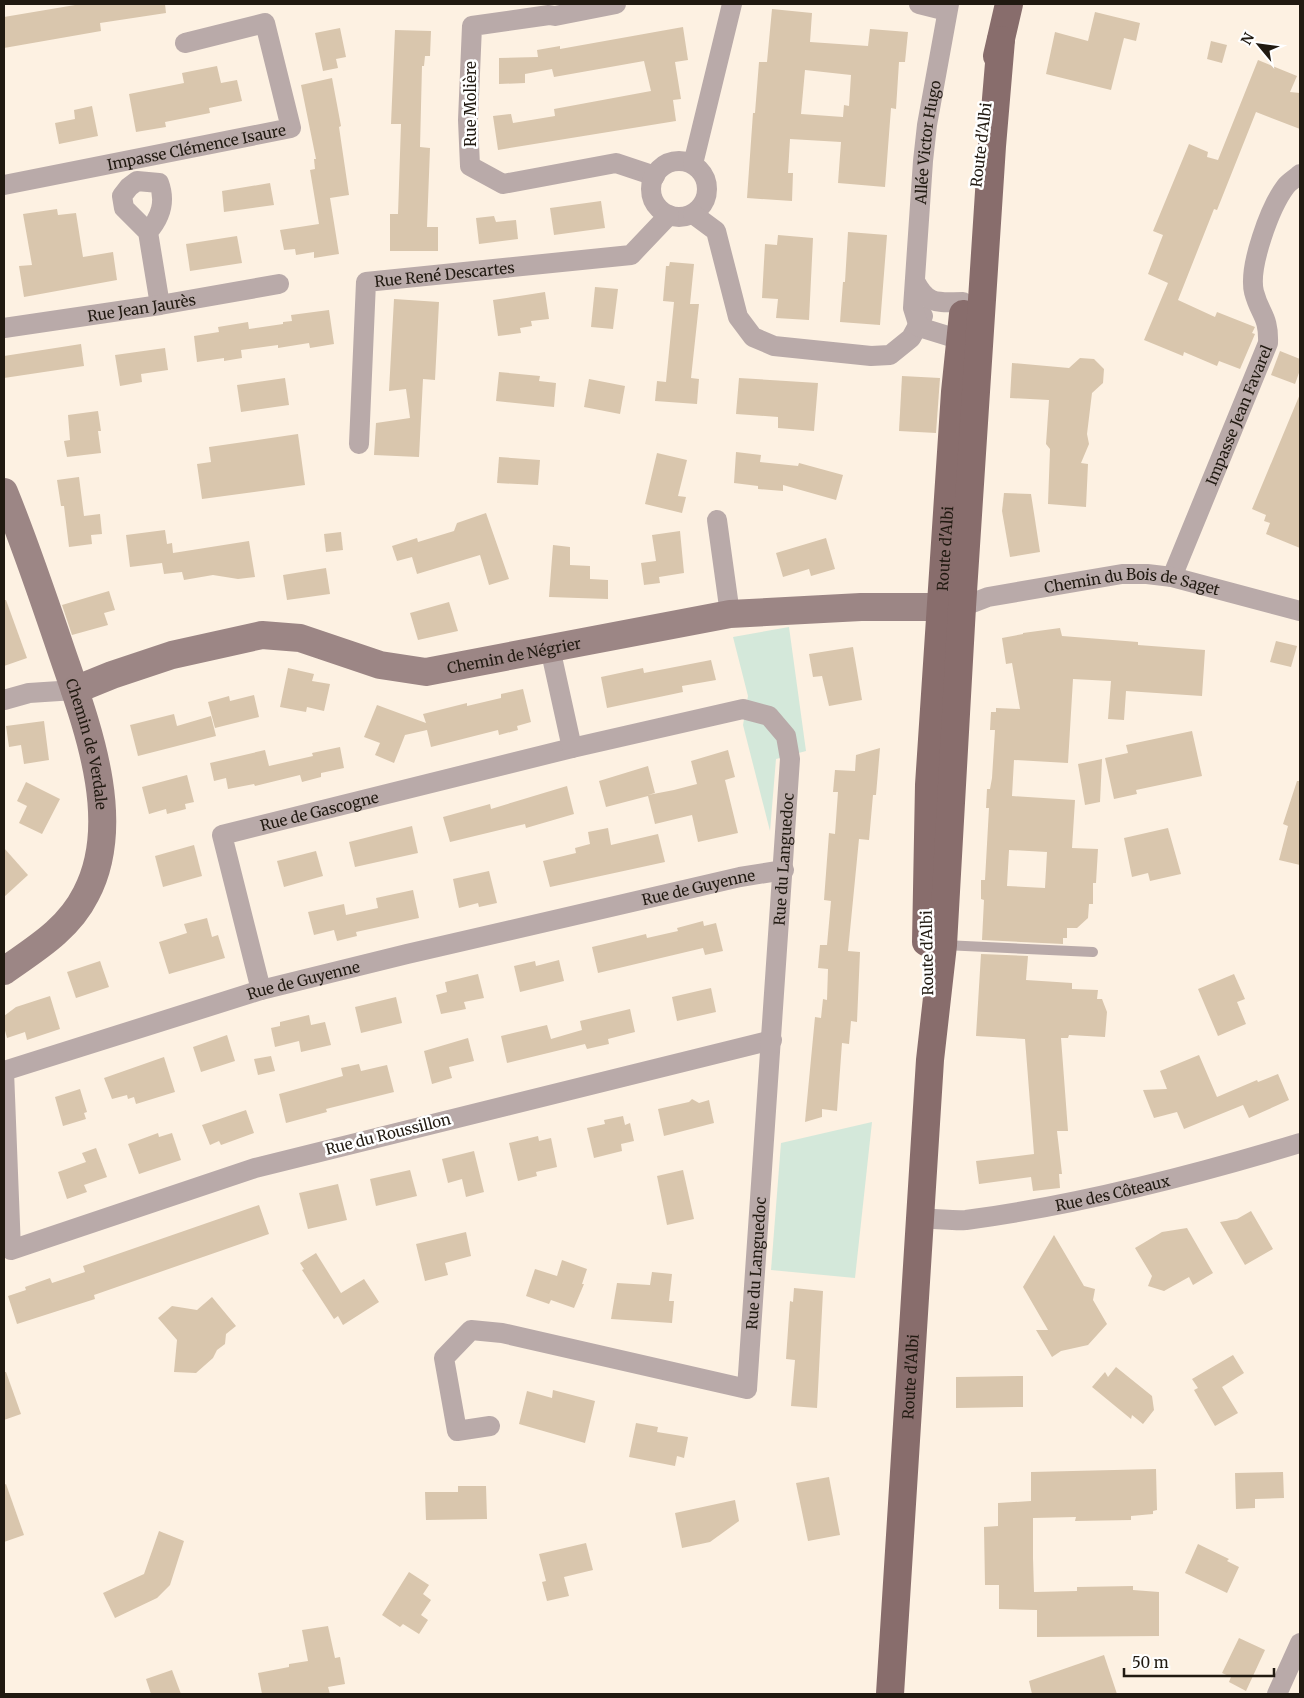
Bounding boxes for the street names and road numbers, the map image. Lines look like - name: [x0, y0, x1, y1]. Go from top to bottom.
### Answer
- street label: Rue Molière: [461, 61, 480, 147]
- street label: Allée Victor Hugo: [911, 78, 945, 206]
- street label: Route d'Albi: [966, 101, 996, 189]
- street label: Impasse Clémence Isaure: [105, 120, 287, 174]
- street label: Rue René Descartes: [373, 257, 515, 291]
- street label: Rue Jean Jaurès: [86, 289, 197, 325]
- street label: Impasse Jean Favarel: [1201, 342, 1276, 488]
- street label: Route d'Albi: [932, 505, 957, 592]
- street label: Chemin du Bois de Saget: [1043, 564, 1222, 599]
- street label: Chemin de Négrier: [445, 633, 583, 677]
- street label: Chemin de Verdale: [62, 676, 112, 810]
- street label: Rue de Gascogne: [258, 787, 381, 835]
- street label: Rue du Languedoc: [769, 792, 797, 926]
- street label: Rue de Guyenne: [640, 865, 757, 909]
- street label: Route d'Albi: [917, 910, 937, 996]
- street label: Rue de Guyenne: [244, 956, 362, 1003]
- street label: Rue du Roussillon: [323, 1109, 453, 1159]
- street label: Rue des Côteaux: [1053, 1170, 1172, 1215]
- street label: Rue du Languedoc: [742, 1196, 770, 1330]
- street label: Route d'Albi: [898, 1333, 922, 1420]

